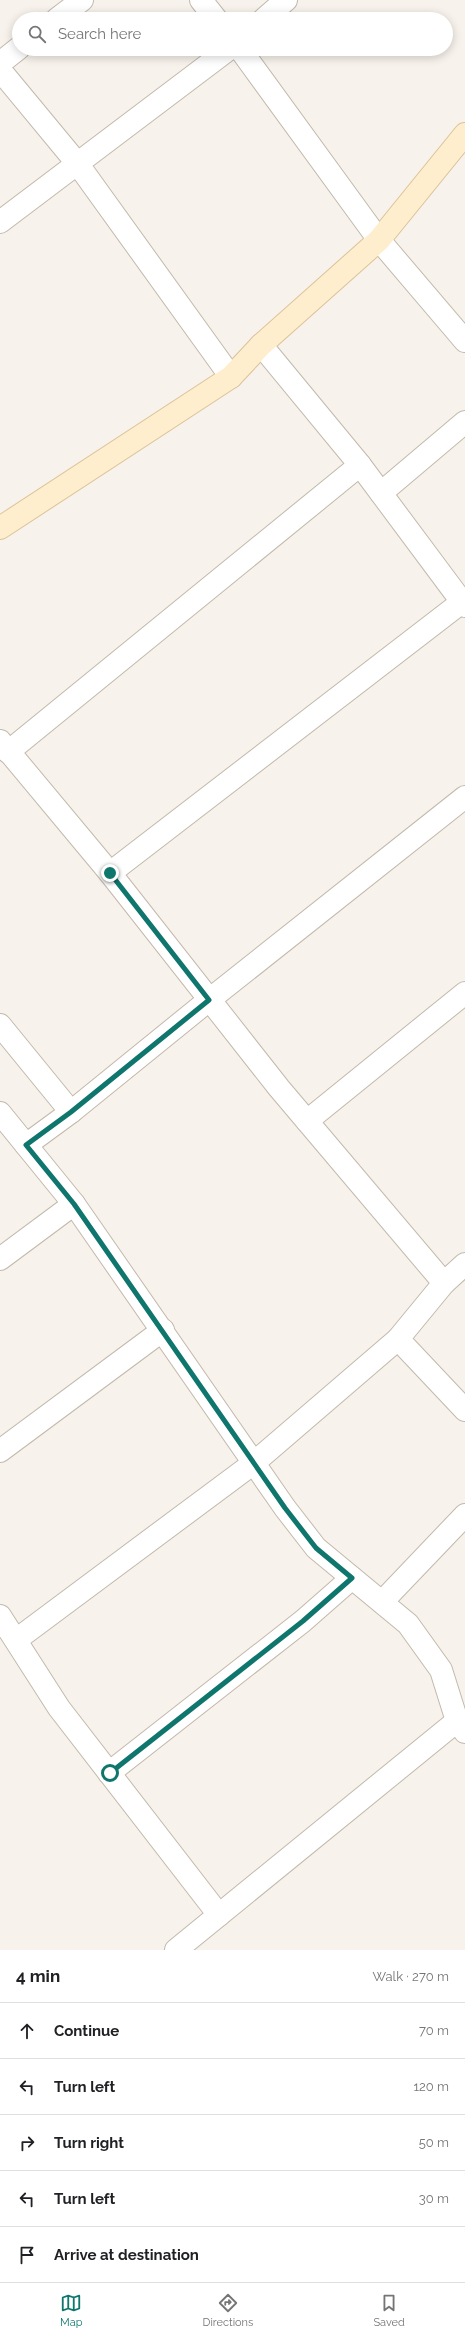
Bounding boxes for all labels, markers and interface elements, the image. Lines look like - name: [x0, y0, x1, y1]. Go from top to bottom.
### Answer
- search box: [12, 12, 453, 56]
- icon: search: [26, 23, 48, 45]
- text: Search here: [58, 25, 141, 43]
- route end: [101, 864, 119, 882]
- route start: [101, 1764, 119, 1782]
- text: 4 min: [16, 1966, 60, 1986]
- text: Walk · 270 m: [373, 1969, 449, 1984]
- icon: ahead: [16, 2020, 38, 2042]
- text: Continue: [54, 2022, 119, 2040]
- text: 70 m: [419, 2023, 449, 2038]
- icon: left: [16, 2076, 38, 2098]
- text: Turn left: [54, 2078, 115, 2096]
- text: 120 m: [413, 2079, 449, 2094]
- icon: right: [16, 2132, 38, 2154]
- text: Turn right: [54, 2134, 124, 2152]
- text: 50 m: [419, 2135, 449, 2150]
- icon: left: [16, 2188, 38, 2210]
- text: Turn left: [54, 2190, 115, 2208]
- text: 30 m: [419, 2191, 449, 2206]
- icon: arrive: [16, 2244, 38, 2266]
- text: Arrive at destination: [54, 2246, 199, 2264]
- tab: Map: [60, 2292, 82, 2329]
- tab: Directions: [203, 2292, 253, 2329]
- tab: Saved: [373, 2292, 405, 2329]

